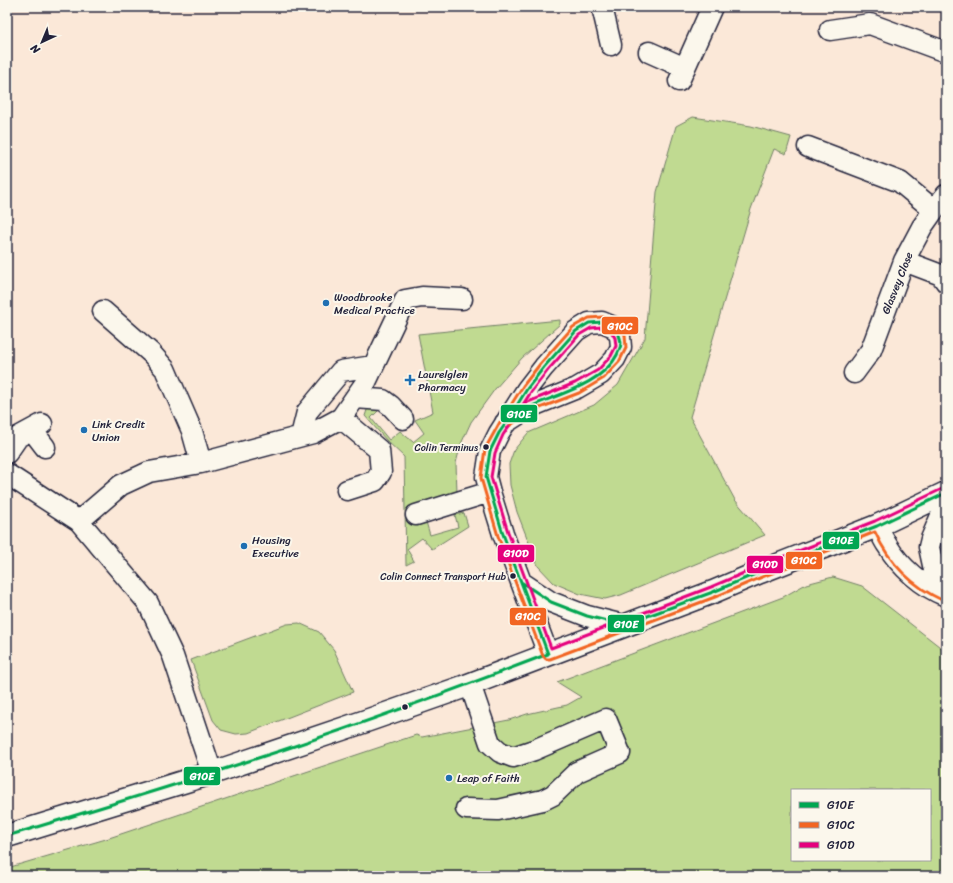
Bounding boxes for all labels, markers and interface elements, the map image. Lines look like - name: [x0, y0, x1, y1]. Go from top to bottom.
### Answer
- north arrow: [22, 22, 62, 62]
- text: N: [26, 39, 45, 59]
- street label: Glasvey Close: [876, 249, 919, 317]
- place label: Woodbrooke Medical Practice: [334, 288, 416, 320]
- marker: Woodbrooke Medical Practice: [321, 298, 331, 308]
- line badge: G10C: [601, 316, 639, 335]
- text: G10C: [606, 317, 633, 336]
- place label: Laurelglen Pharmacy: [418, 365, 468, 397]
- marker: Laurelglen Pharmacy: [405, 375, 415, 385]
- line badge: G10E: [500, 404, 538, 423]
- text: G10E: [506, 405, 532, 424]
- place label: Link Credit Union: [92, 415, 146, 447]
- marker: Link Credit Union: [79, 425, 89, 435]
- place label: Colin Terminus: [414, 439, 479, 457]
- marker: Colin Terminus: [481, 442, 491, 452]
- place label: Housing Executive: [252, 531, 299, 563]
- line badge: G10E: [822, 531, 860, 550]
- text: G10E: [828, 531, 854, 550]
- marker: Housing Executive: [239, 541, 249, 551]
- line badge: G10D: [497, 544, 535, 563]
- text: G10D: [502, 544, 529, 563]
- line badge: G10C: [785, 551, 823, 570]
- text: G10C: [790, 551, 817, 570]
- line badge: G10D: [746, 555, 784, 574]
- text: G10D: [751, 555, 778, 574]
- place label: Colin Connect Transport Hub: [380, 568, 507, 586]
- marker: Colin Connect Transport Hub: [508, 571, 518, 581]
- line badge: G10C: [509, 607, 547, 626]
- text: G10C: [514, 607, 541, 626]
- line badge: G10E: [607, 614, 645, 633]
- text: G10E: [613, 615, 639, 634]
- unlabelled marker: [400, 702, 410, 712]
- line badge: G10E: [183, 766, 221, 786]
- text: G10E: [189, 767, 215, 786]
- place label: Leap of Faith: [457, 769, 520, 788]
- marker: Leap of Faith: [444, 773, 454, 783]
- legend: [791, 789, 931, 861]
- text: G10E: [827, 794, 855, 816]
- text: G10C: [827, 814, 855, 836]
- text: G10D: [827, 834, 855, 856]

